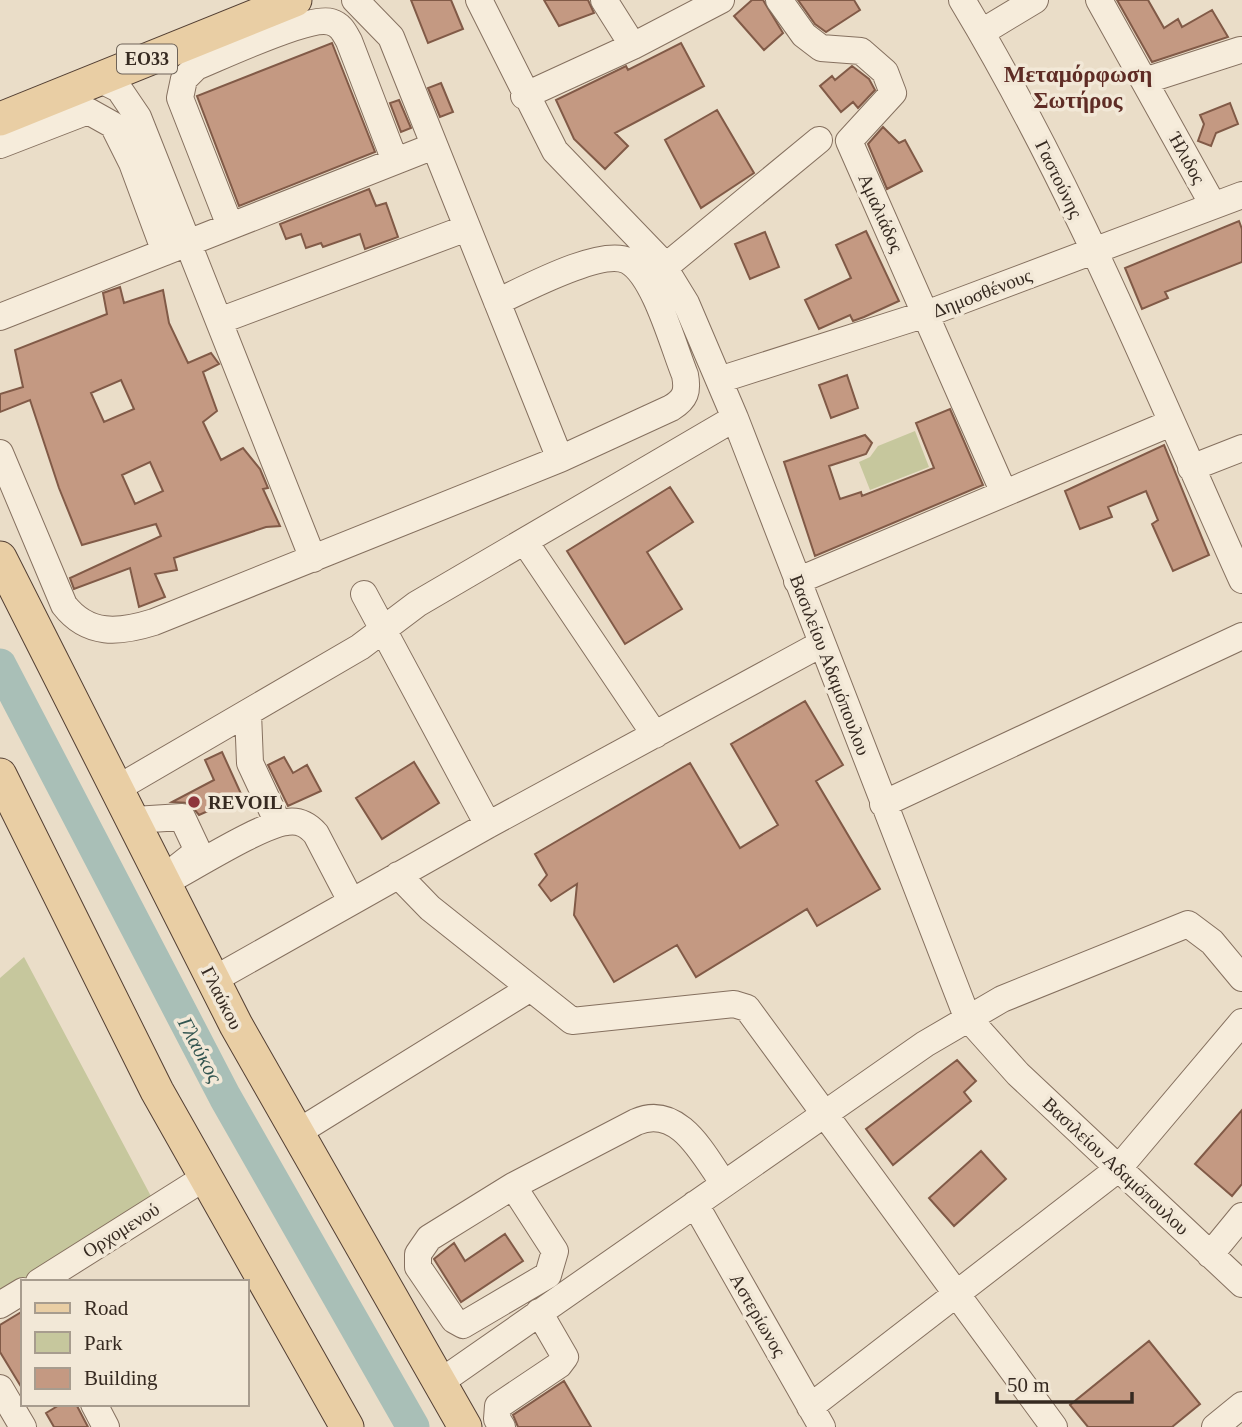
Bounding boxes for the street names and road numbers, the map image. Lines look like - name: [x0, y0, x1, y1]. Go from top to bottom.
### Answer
- road number: ΕΟ33: [117, 44, 177, 74]
- street label: Ήλιδος: [1164, 128, 1210, 188]
- street label: Γαστούνης: [1031, 137, 1087, 222]
- street label: Αμαλιάδος: [854, 170, 908, 256]
- street label: Δημοσθένους: [930, 264, 1035, 321]
- street label: Βασιλείου Αδαμόπουλου: [786, 572, 874, 758]
- street label: Γλαύκου: [197, 963, 247, 1033]
- street label: Βασιλείου Αδαμόπουλου: [1039, 1093, 1193, 1239]
- street label: Ορχομενού: [79, 1198, 163, 1262]
- street label: Αστερίωνος: [726, 1270, 790, 1361]

